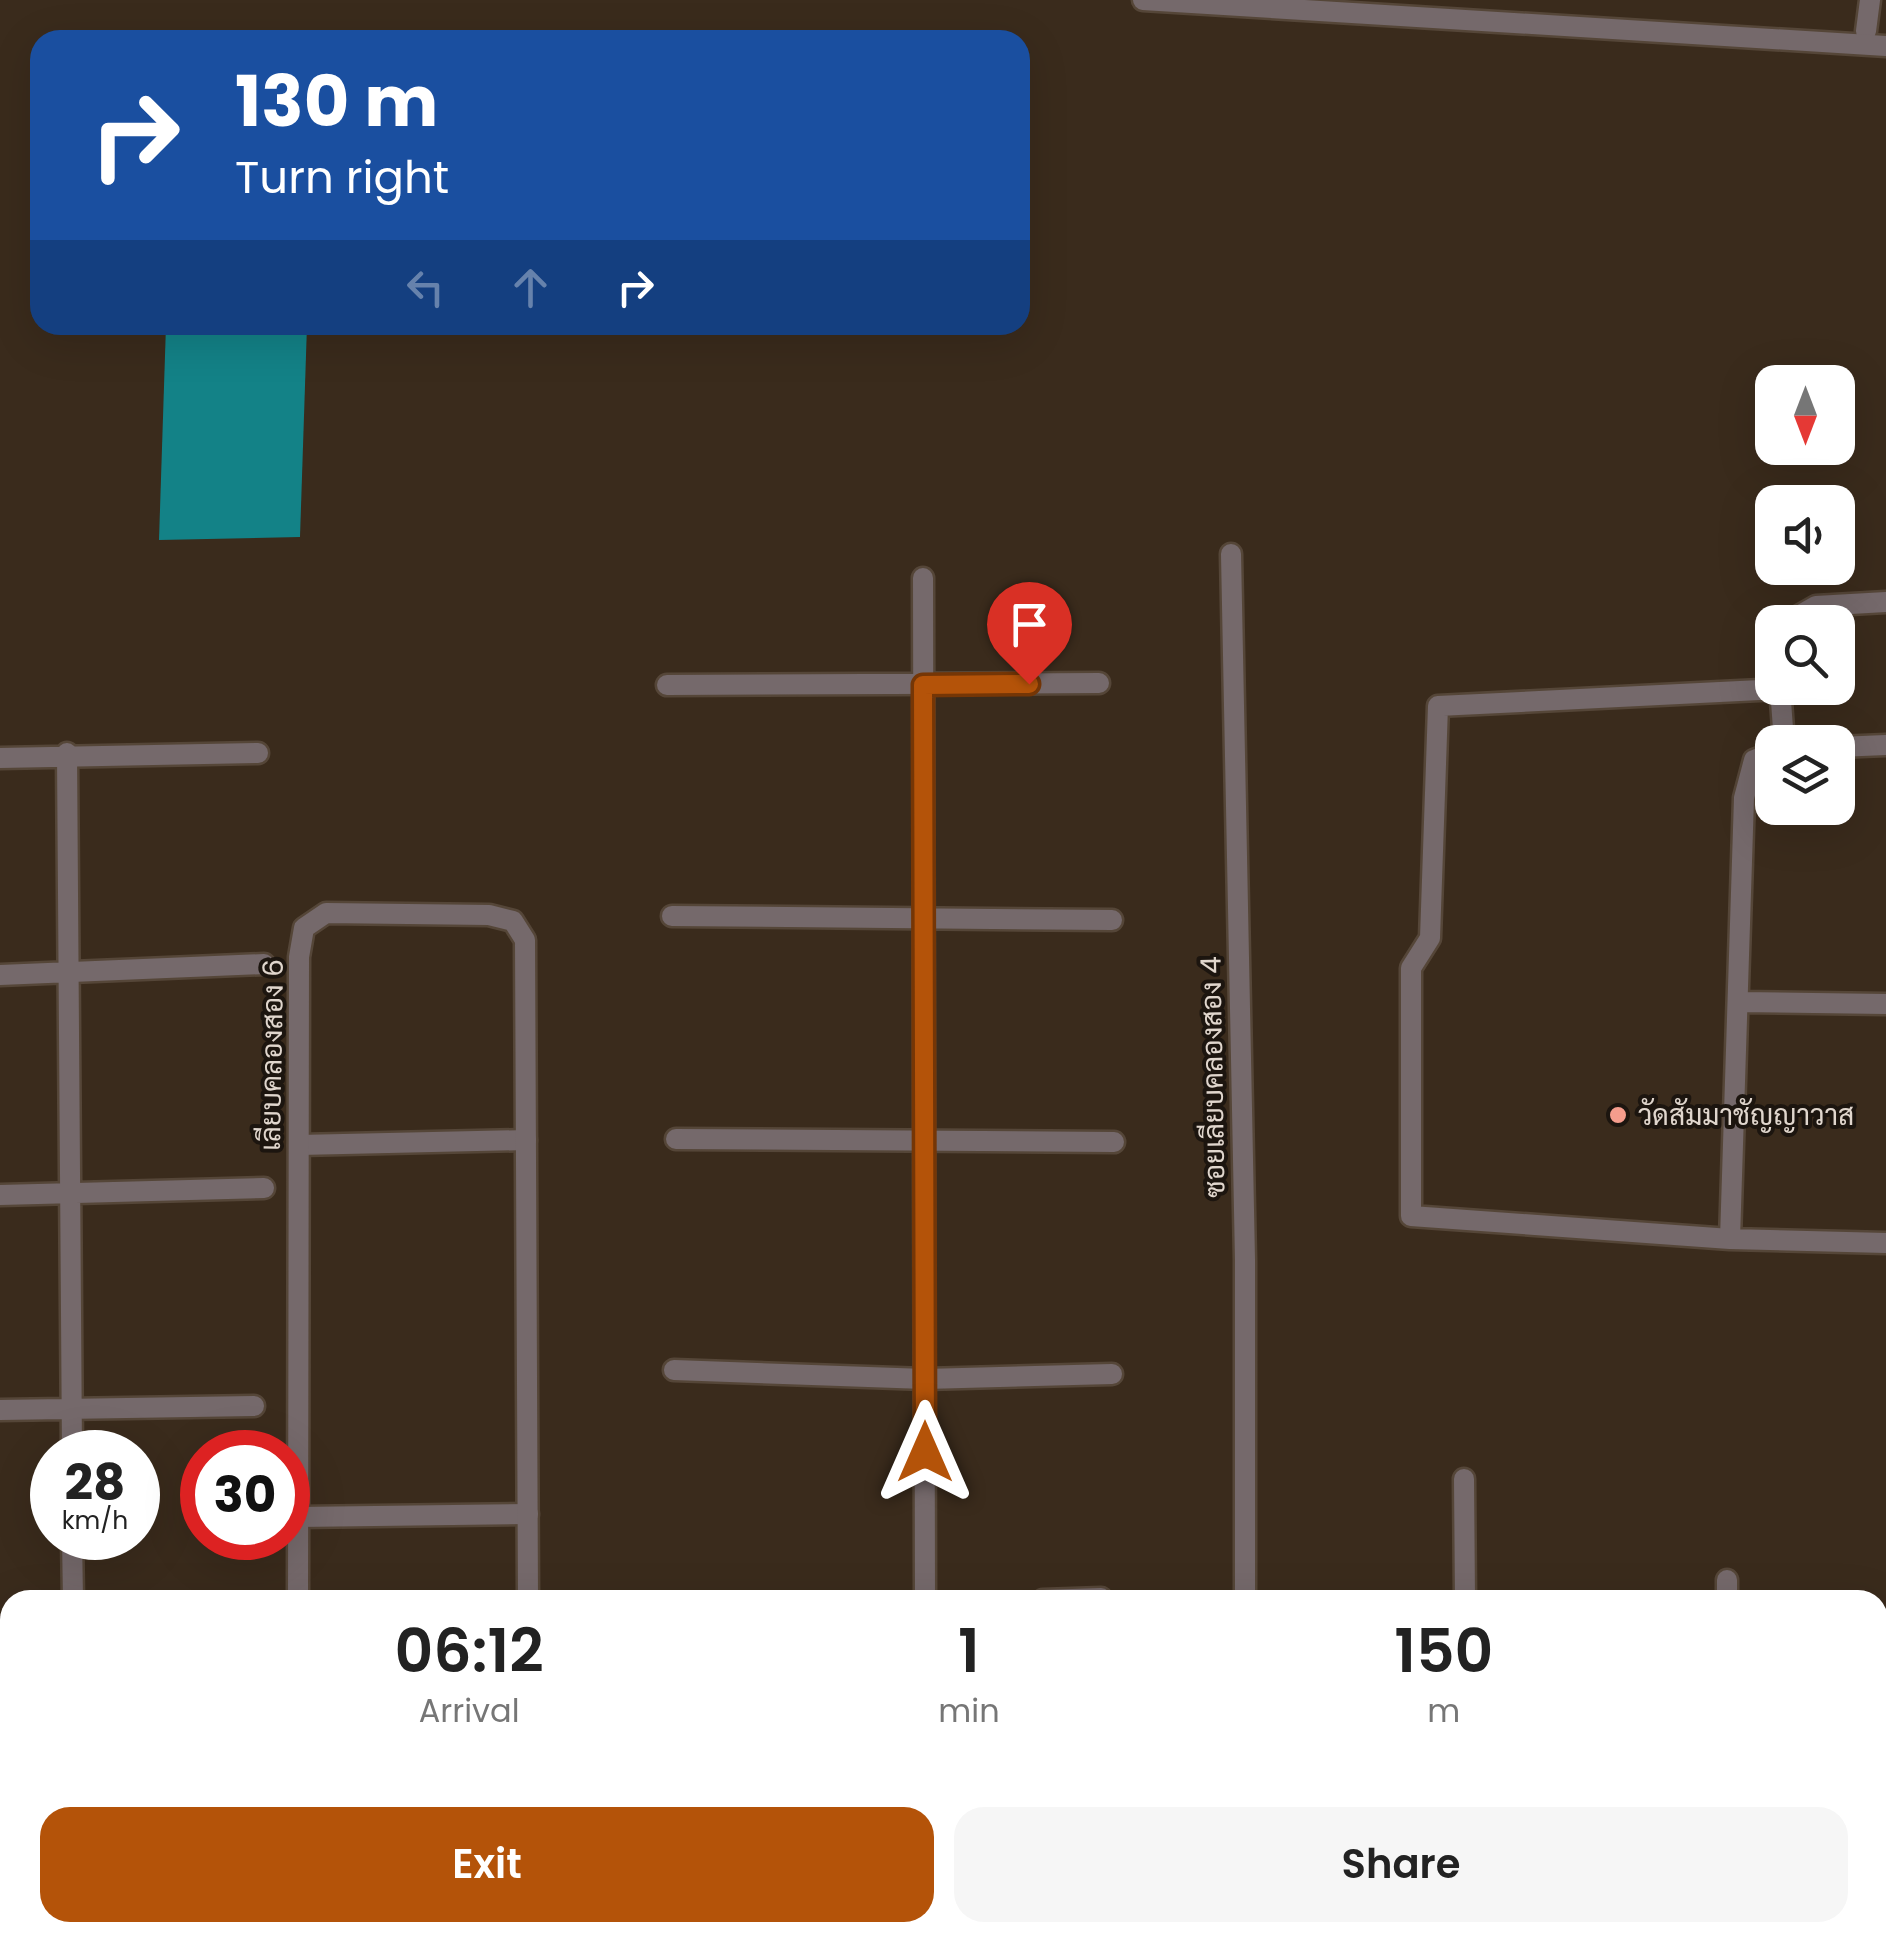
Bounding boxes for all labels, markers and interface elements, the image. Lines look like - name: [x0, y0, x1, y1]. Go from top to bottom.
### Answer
- text: 130 m: [235, 52, 438, 151]
- icon: right: [70, 70, 200, 200]
- text: Turn right: [235, 146, 449, 209]
- icon: left: [398, 260, 453, 315]
- icon: ahead: [503, 260, 558, 315]
- icon: right: [608, 260, 663, 315]
- north arrow: [1755, 365, 1855, 465]
- map controls: [1755, 365, 1855, 825]
- button: sound: [1755, 485, 1855, 585]
- pin: [987, 582, 1072, 685]
- icon: arrive: [1002, 597, 1057, 652]
- button: search: [1755, 605, 1855, 705]
- button: layers: [1755, 725, 1855, 825]
- street label: ซอยเลียบคลองสอง 4: [1191, 956, 1235, 1198]
- street label: เลียบคลองสอง 6: [251, 959, 293, 1151]
- place label: วัดสัมมาชัญญาวาส: [1638, 1096, 1854, 1135]
- marker: วัดสัมมาชัญญาวาส: [1607, 1104, 1629, 1126]
- position arrow: [873, 1400, 977, 1504]
- speed limit sign: 30: [180, 1430, 310, 1560]
- text: 28: [65, 1447, 125, 1518]
- text: km/h: [62, 1503, 128, 1538]
- text: 06:12: [395, 1609, 544, 1693]
- text: 1: [958, 1609, 980, 1693]
- text: 150: [1394, 1609, 1493, 1693]
- text: Arrival: [419, 1688, 520, 1733]
- text: min: [938, 1688, 1000, 1733]
- text: m: [1427, 1688, 1460, 1733]
- button: Exit: [40, 1807, 934, 1922]
- button: Share: [954, 1807, 1848, 1922]

